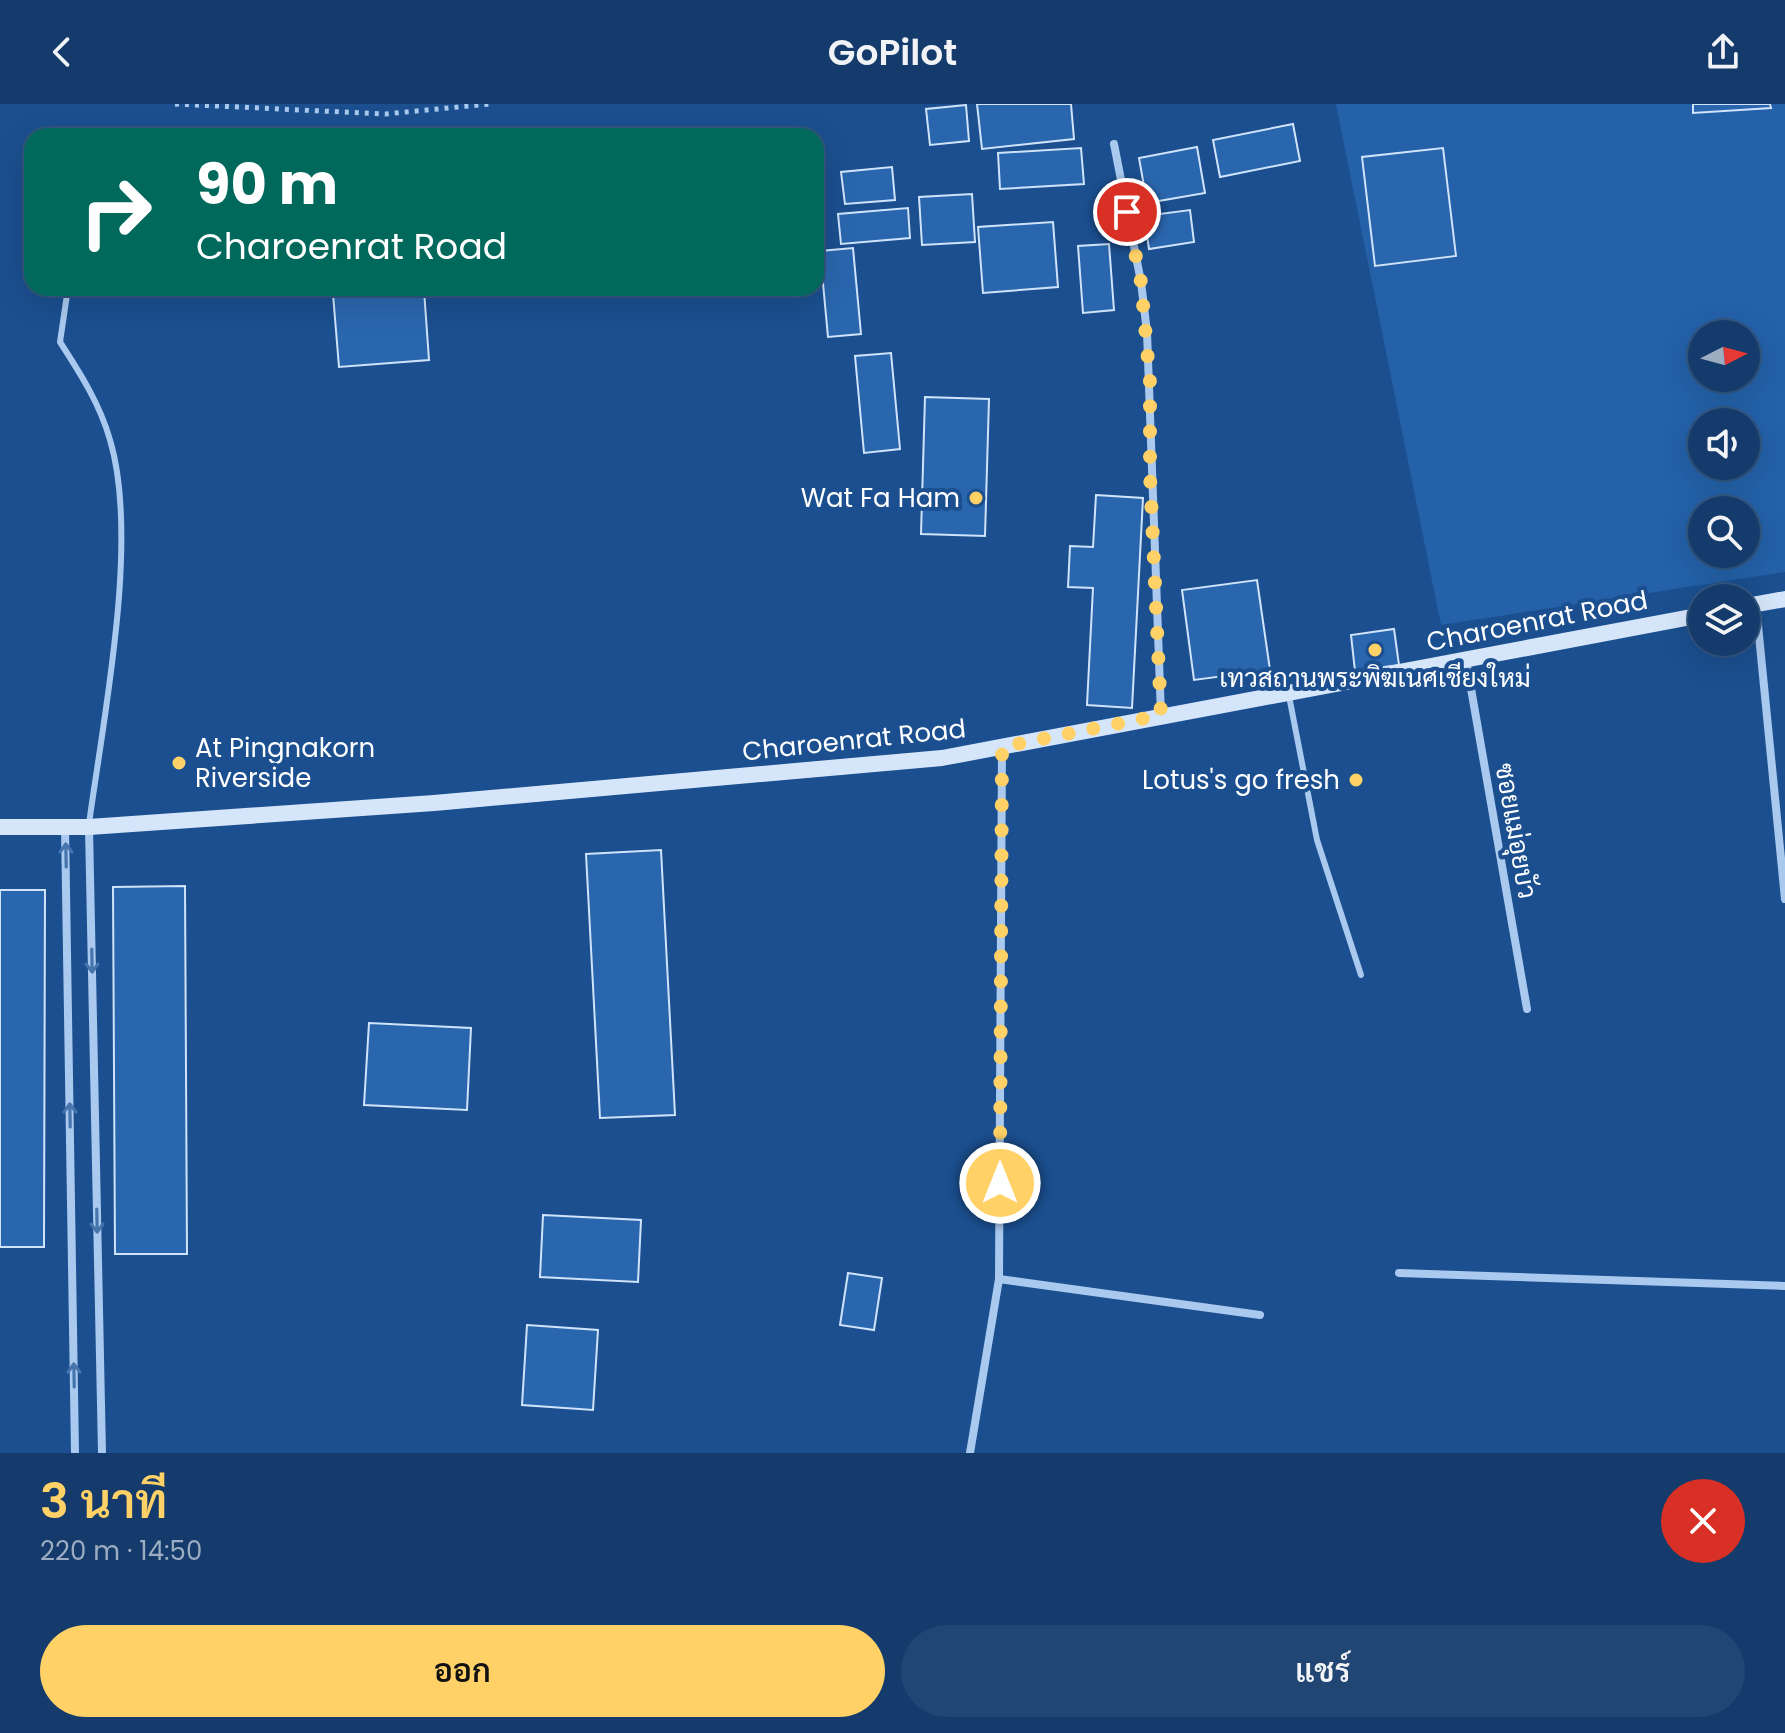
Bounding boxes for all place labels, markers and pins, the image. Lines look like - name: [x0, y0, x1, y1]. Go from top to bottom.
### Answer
- pin: [1093, 178, 1161, 246]
- place label: Wat Fa Ham: [801, 480, 960, 516]
- marker: Wat Fa Ham: [967, 489, 985, 507]
- marker: เทวสถานพระพิฆเนศเชียงใหม่: [1366, 641, 1384, 659]
- place label: เทวสถานพระพิฆเนศเชียงใหม่: [1219, 660, 1531, 696]
- place label: At Pingnakorn Riverside: [195, 730, 375, 796]
- marker: At Pingnakorn Riverside: [170, 754, 188, 772]
- place label: Lotus's go fresh: [1142, 762, 1340, 798]
- marker: Lotus's go fresh: [1347, 771, 1365, 789]

